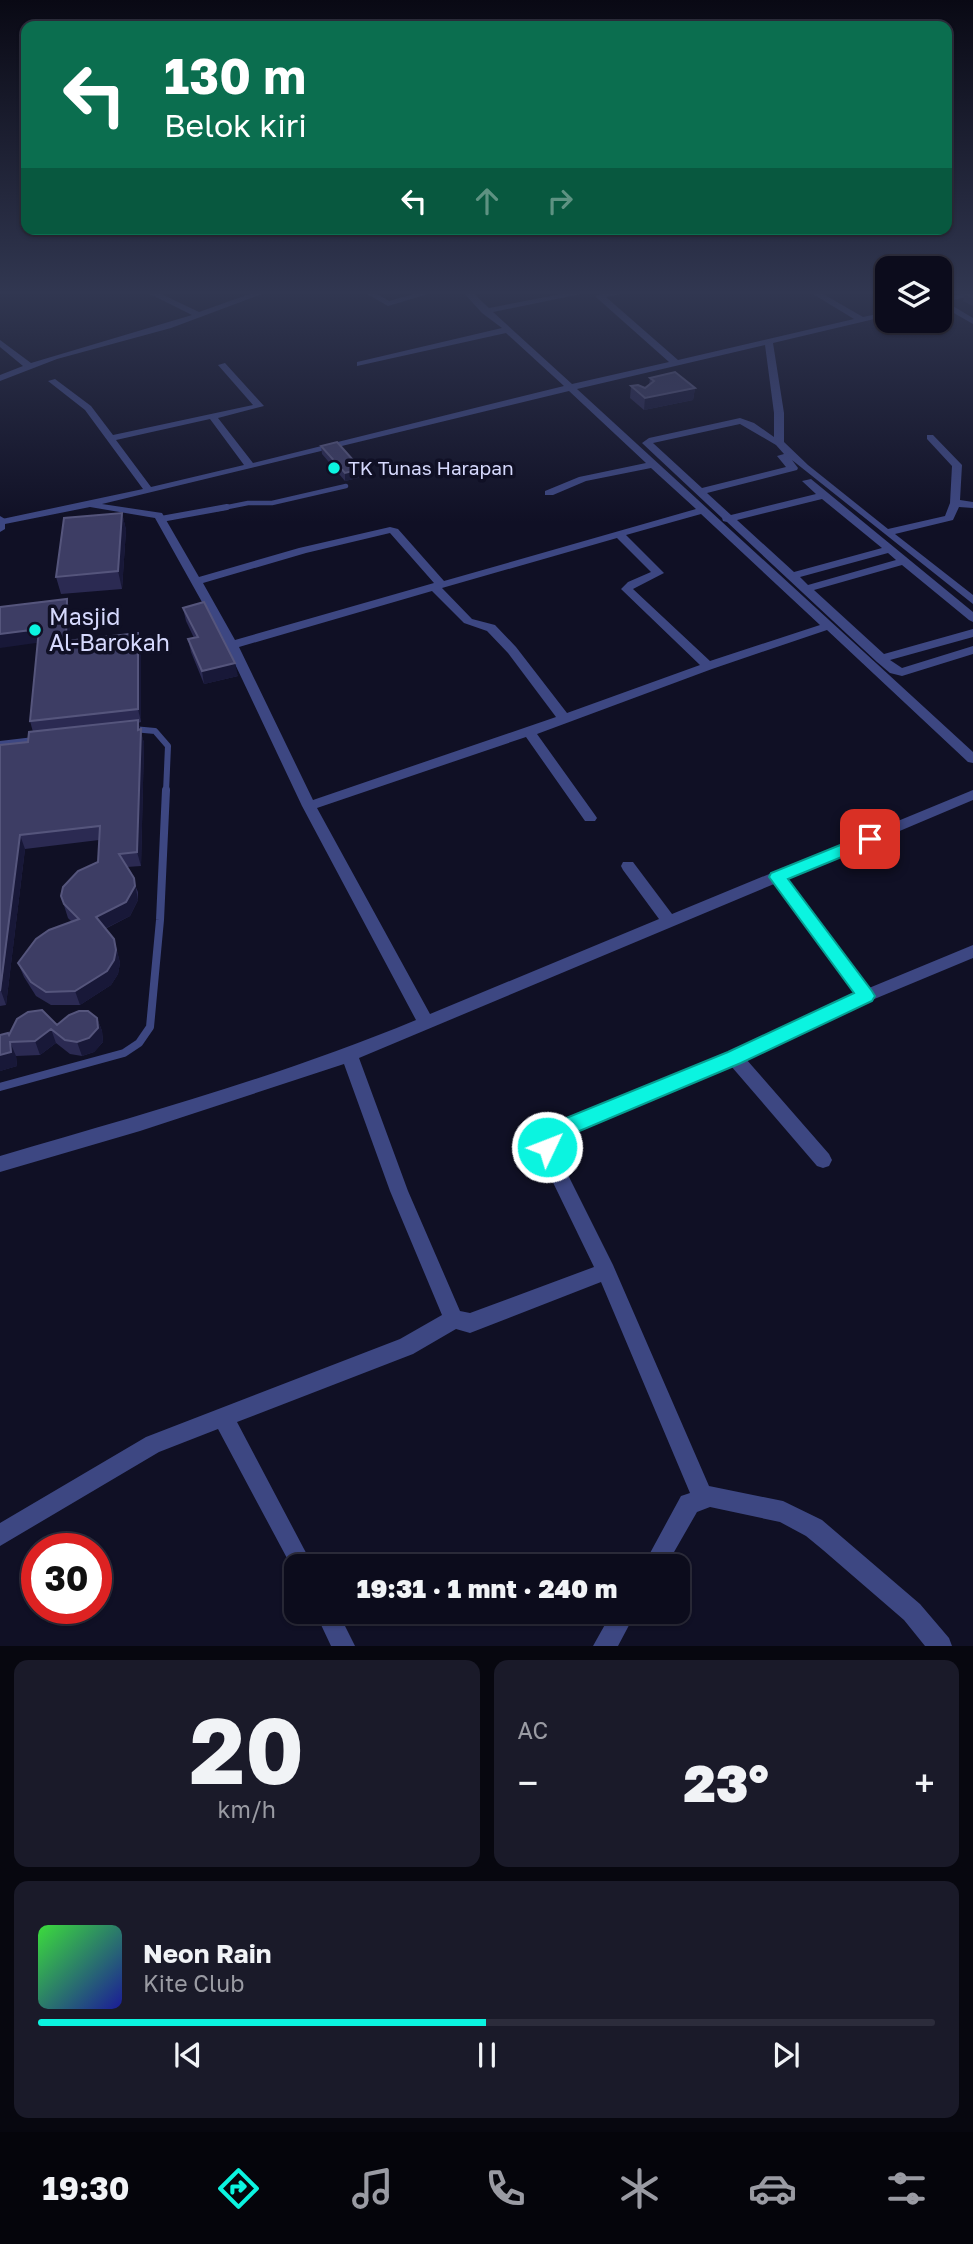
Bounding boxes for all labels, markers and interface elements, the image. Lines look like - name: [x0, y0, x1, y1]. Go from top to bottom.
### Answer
- text: 130 m: [164, 46, 306, 105]
- icon: left: [49, 49, 140, 140]
- text: Belok kiri: [164, 106, 307, 144]
- icon: left: [395, 182, 433, 220]
- icon: ahead: [468, 182, 506, 220]
- icon: right: [541, 182, 579, 220]
- map controls: [875, 256, 952, 333]
- button: layers: [875, 256, 952, 333]
- place label: TK Tunas Harapan: [348, 456, 514, 479]
- marker: TK Tunas Harapan: [326, 460, 342, 476]
- place label: Masjid Al-Barokah: [49, 602, 170, 656]
- marker: Masjid Al-Barokah: [27, 622, 43, 638]
- pin: [840, 809, 900, 869]
- icon: arrive: [851, 820, 889, 858]
- position arrow: [510, 1110, 584, 1184]
- speed limit sign: 30: [21, 1533, 112, 1624]
- text: 19:31 · 1 mnt · 240 m: [357, 1573, 617, 1604]
- text: 20: [189, 1695, 304, 1804]
- text: AC: [518, 1716, 548, 1744]
- text: 23°: [684, 1751, 769, 1813]
- text: −: [518, 1760, 538, 1805]
- text: +: [914, 1760, 935, 1805]
- text: km/h: [217, 1795, 276, 1823]
- text: Neon Rain: [143, 1938, 272, 1969]
- text: Kite Club: [143, 1969, 244, 1997]
- icon: previous: [169, 2036, 207, 2074]
- icon: pause: [468, 2036, 506, 2074]
- icon: next: [767, 2036, 805, 2074]
- icon: directions: [214, 2164, 263, 2213]
- icon: music: [348, 2164, 397, 2213]
- icon: phone: [481, 2164, 530, 2213]
- icon: climate: [615, 2164, 664, 2213]
- icon: car: [748, 2164, 797, 2213]
- icon: filters: [882, 2164, 931, 2213]
- text: 19:30: [42, 2169, 130, 2207]

